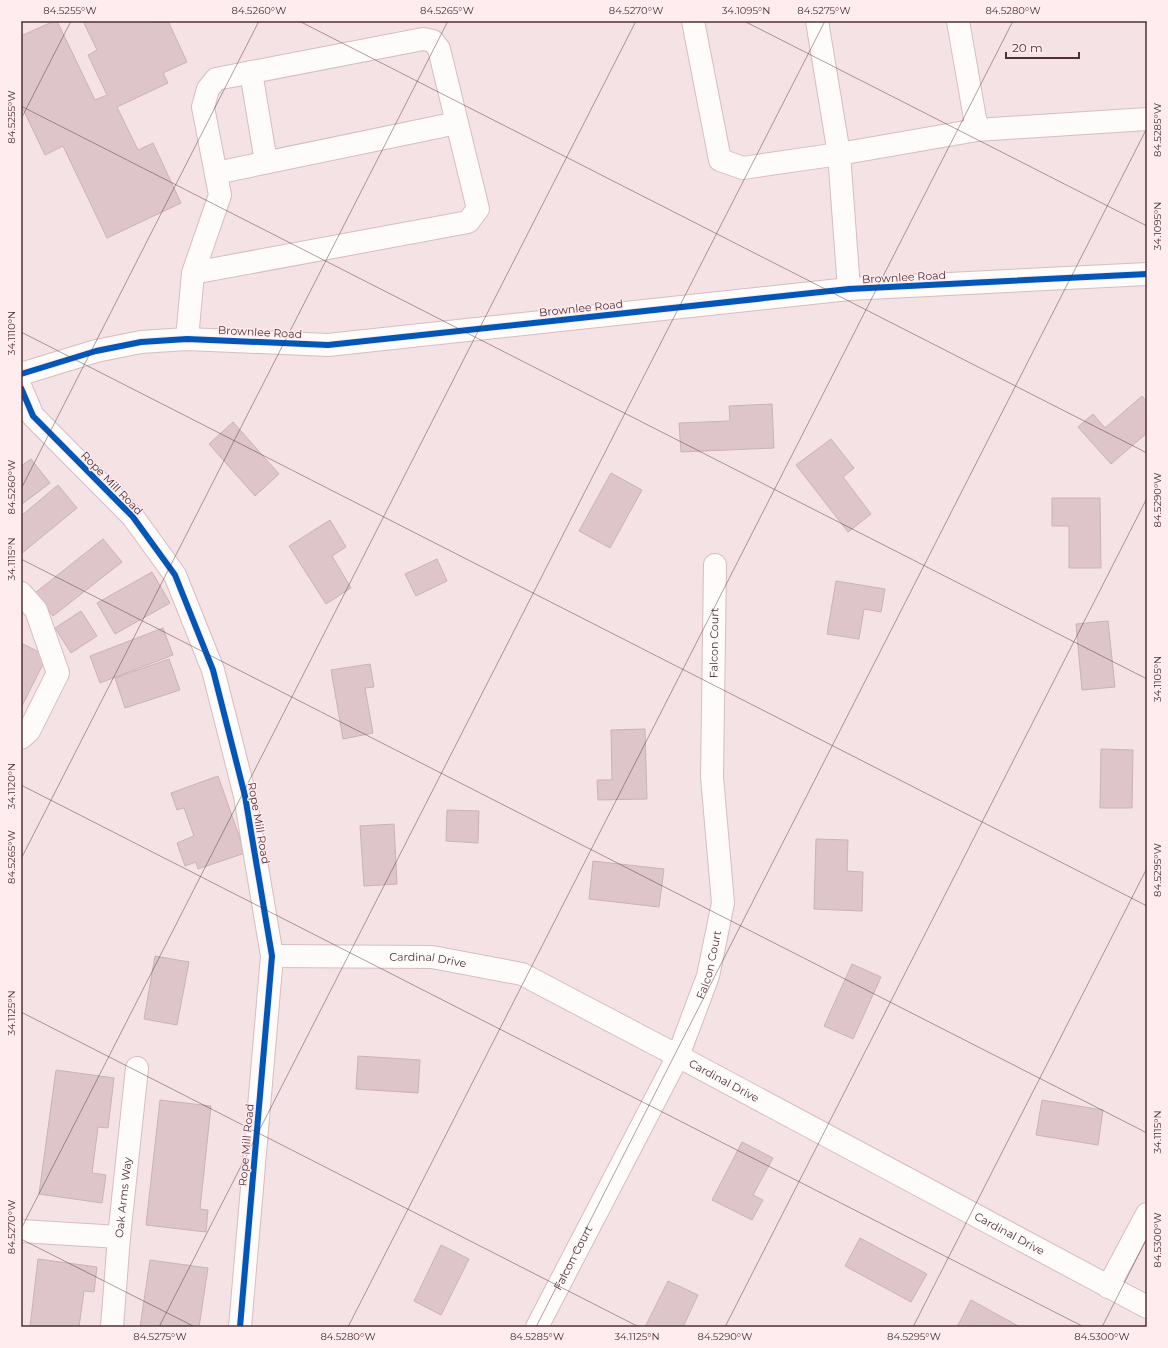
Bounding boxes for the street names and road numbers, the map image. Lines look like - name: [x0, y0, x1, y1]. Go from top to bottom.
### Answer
- street label: Brownlee Road: [862, 268, 946, 286]
- street label: Brownlee Road: [538, 297, 624, 319]
- street label: Brownlee Road: [218, 323, 302, 341]
- street label: Rope Mill Road: [78, 448, 146, 518]
- street label: Falcon Court: [706, 607, 721, 678]
- street label: Rope Mill Road: [245, 781, 273, 865]
- street label: Falcon Court: [693, 929, 724, 1001]
- street label: Cardinal Drive: [389, 950, 468, 970]
- street label: Cardinal Drive: [686, 1056, 762, 1105]
- street label: Rope Mill Road: [235, 1103, 257, 1187]
- street label: Oak Arms Way: [112, 1156, 134, 1239]
- street label: Cardinal Drive: [972, 1209, 1047, 1258]
- street label: Falcon Court: [551, 1223, 596, 1292]

